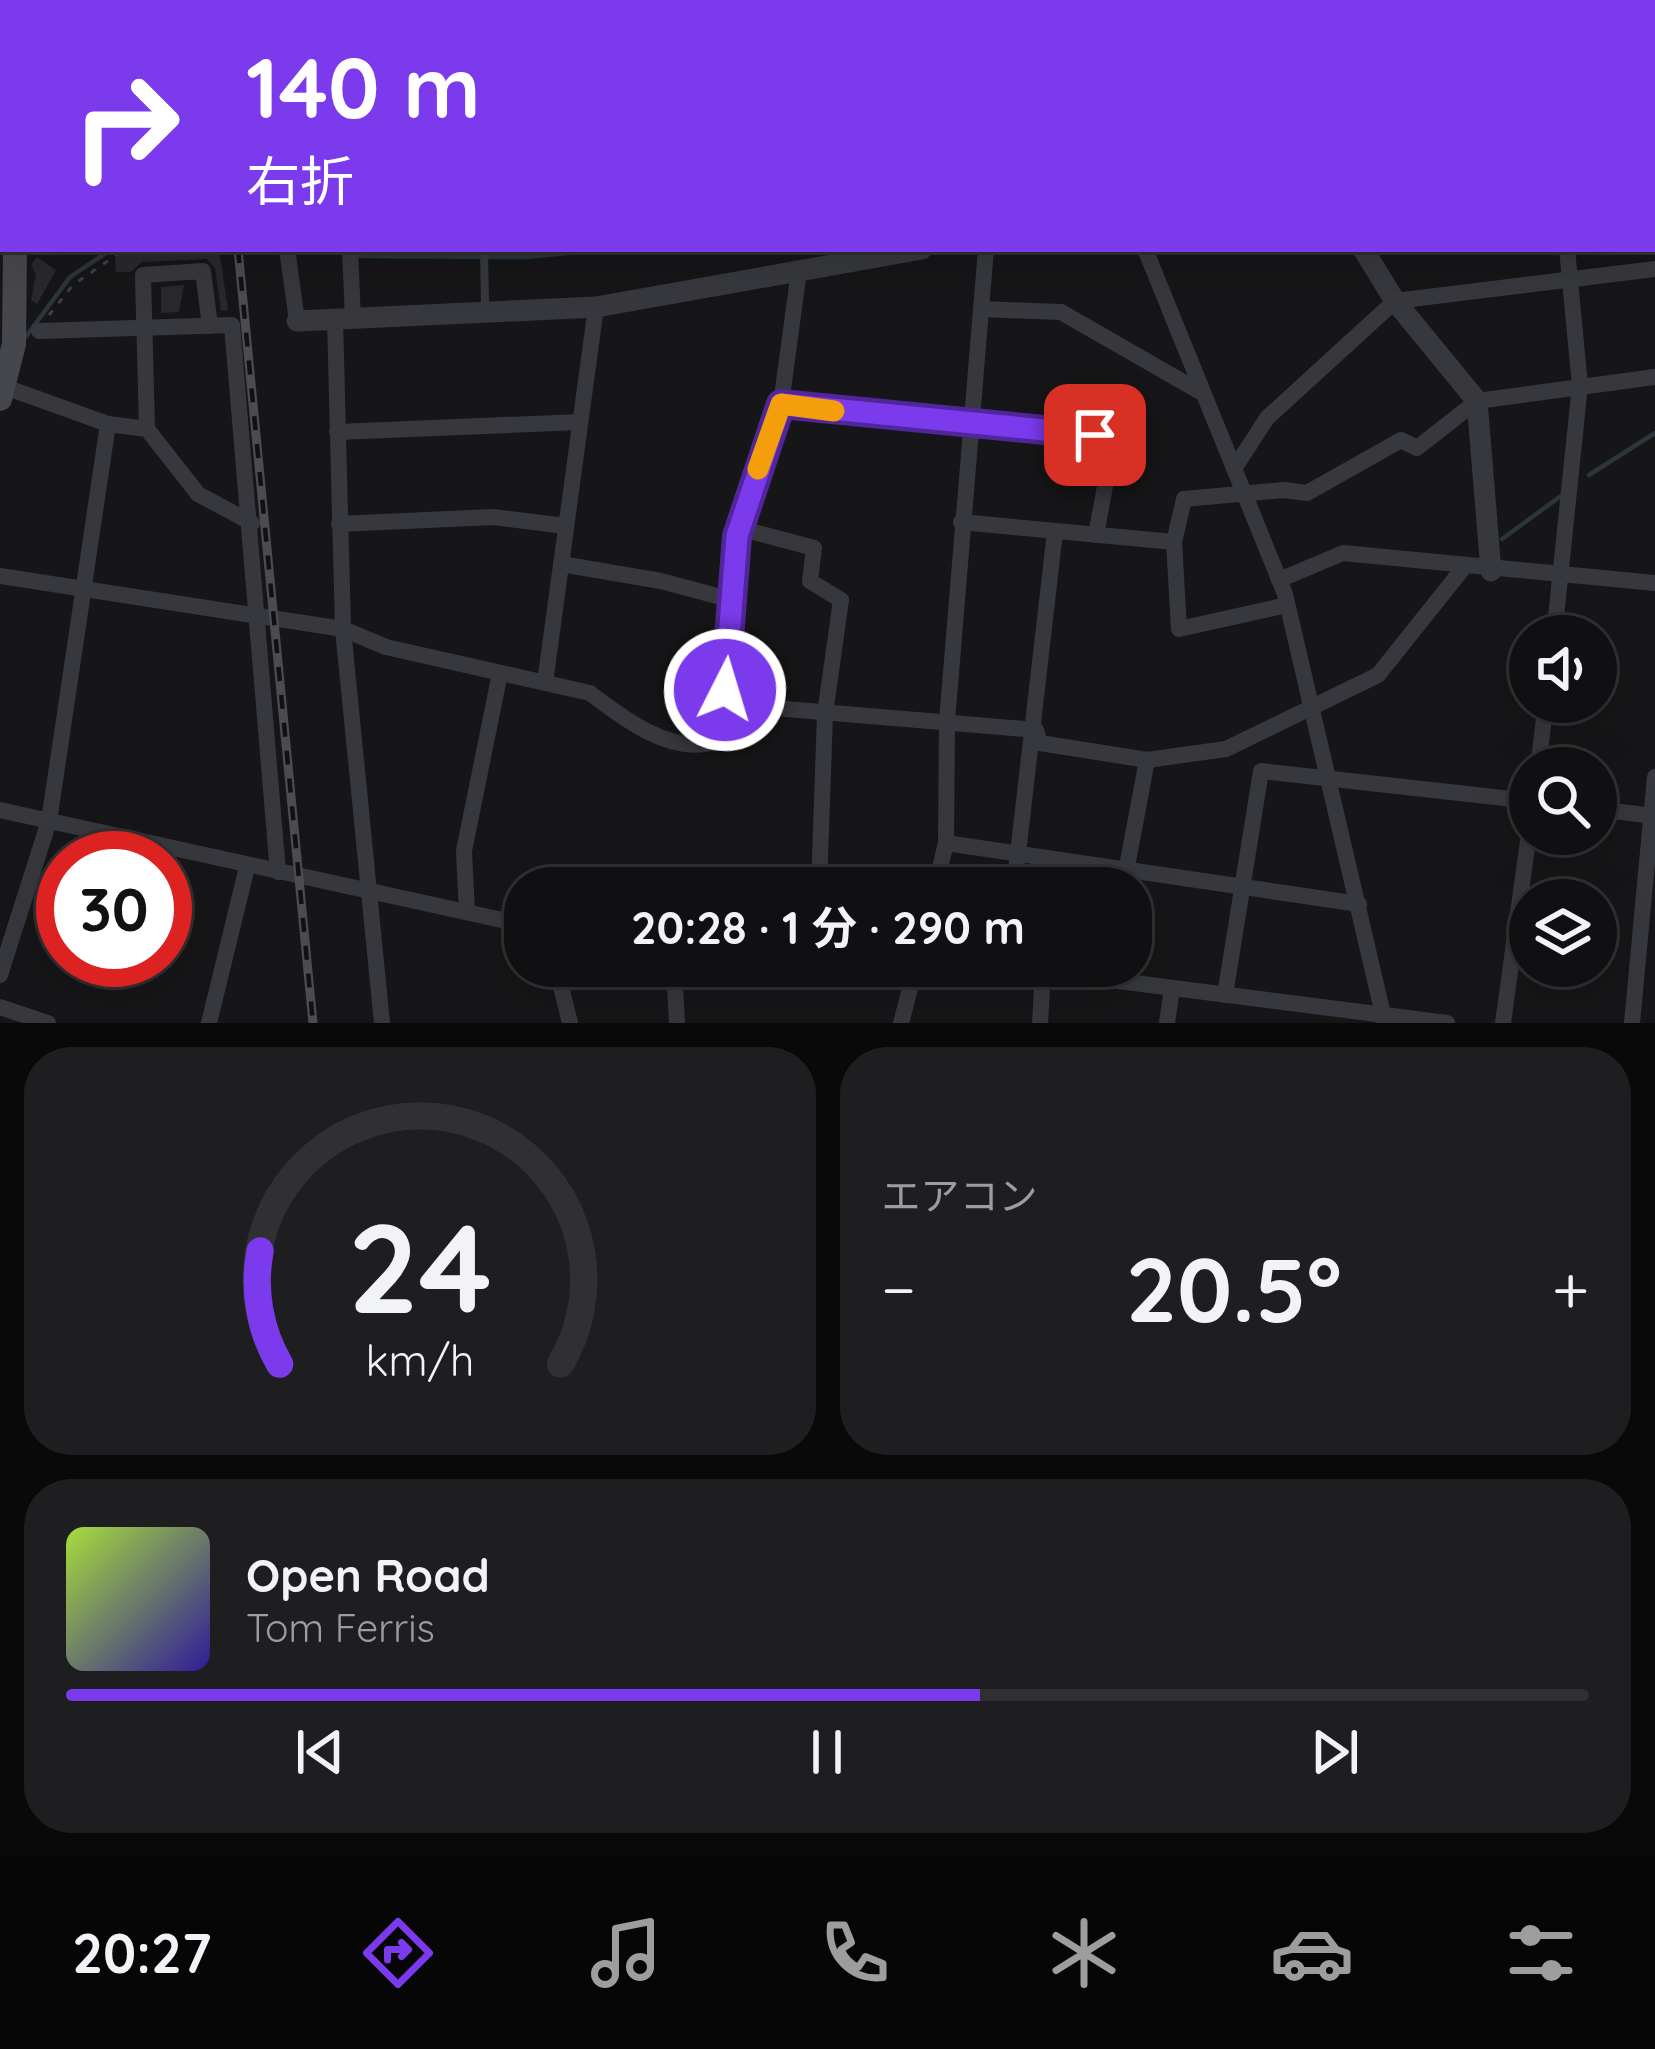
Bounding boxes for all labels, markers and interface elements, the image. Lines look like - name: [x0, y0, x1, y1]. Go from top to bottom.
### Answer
- text: 140 m: [246, 34, 481, 139]
- icon: right: [48, 48, 204, 204]
- text: 右折: [246, 147, 354, 215]
- pin: [1044, 384, 1146, 486]
- icon: arrive: [1062, 402, 1128, 468]
- map controls: [1509, 615, 1617, 987]
- button: sound: [1509, 615, 1617, 723]
- position arrow: [662, 627, 788, 753]
- button: search: [1509, 747, 1617, 855]
- speed limit sign: 30: [36, 831, 192, 987]
- button: layers: [1509, 879, 1617, 987]
- text: 20:28 · 1 分 · 290 m: [631, 899, 1025, 955]
- text: エアコン: [882, 1171, 1038, 1220]
- text: 24: [348, 1188, 492, 1344]
- text: 20.5°: [1126, 1232, 1342, 1345]
- text: −: [882, 1247, 916, 1330]
- text: +: [1552, 1247, 1589, 1330]
- text: km/h: [365, 1333, 474, 1387]
- text: Open Road: [246, 1547, 490, 1603]
- text: Tom Ferris: [246, 1603, 435, 1652]
- icon: previous: [287, 1719, 353, 1785]
- icon: pause: [794, 1719, 860, 1785]
- icon: next: [1302, 1719, 1368, 1785]
- icon: directions: [356, 1911, 440, 1995]
- icon: music: [584, 1911, 668, 1995]
- icon: phone: [813, 1911, 897, 1995]
- icon: climate: [1042, 1911, 1126, 1995]
- icon: car: [1270, 1911, 1354, 1995]
- icon: filters: [1499, 1911, 1583, 1995]
- text: 20:27: [72, 1919, 211, 1987]

